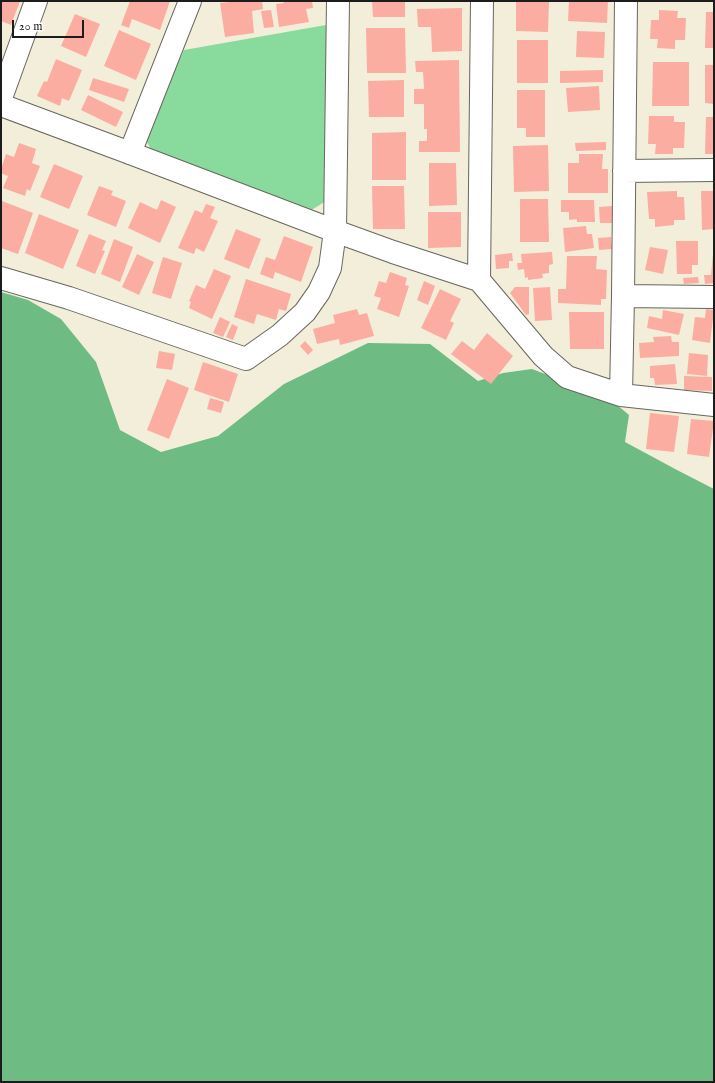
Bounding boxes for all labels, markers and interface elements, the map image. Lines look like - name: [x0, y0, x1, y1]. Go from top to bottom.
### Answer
- scale bar: [14, 12, 86, 38]
- text: 20 m: [19, 19, 42, 34]

